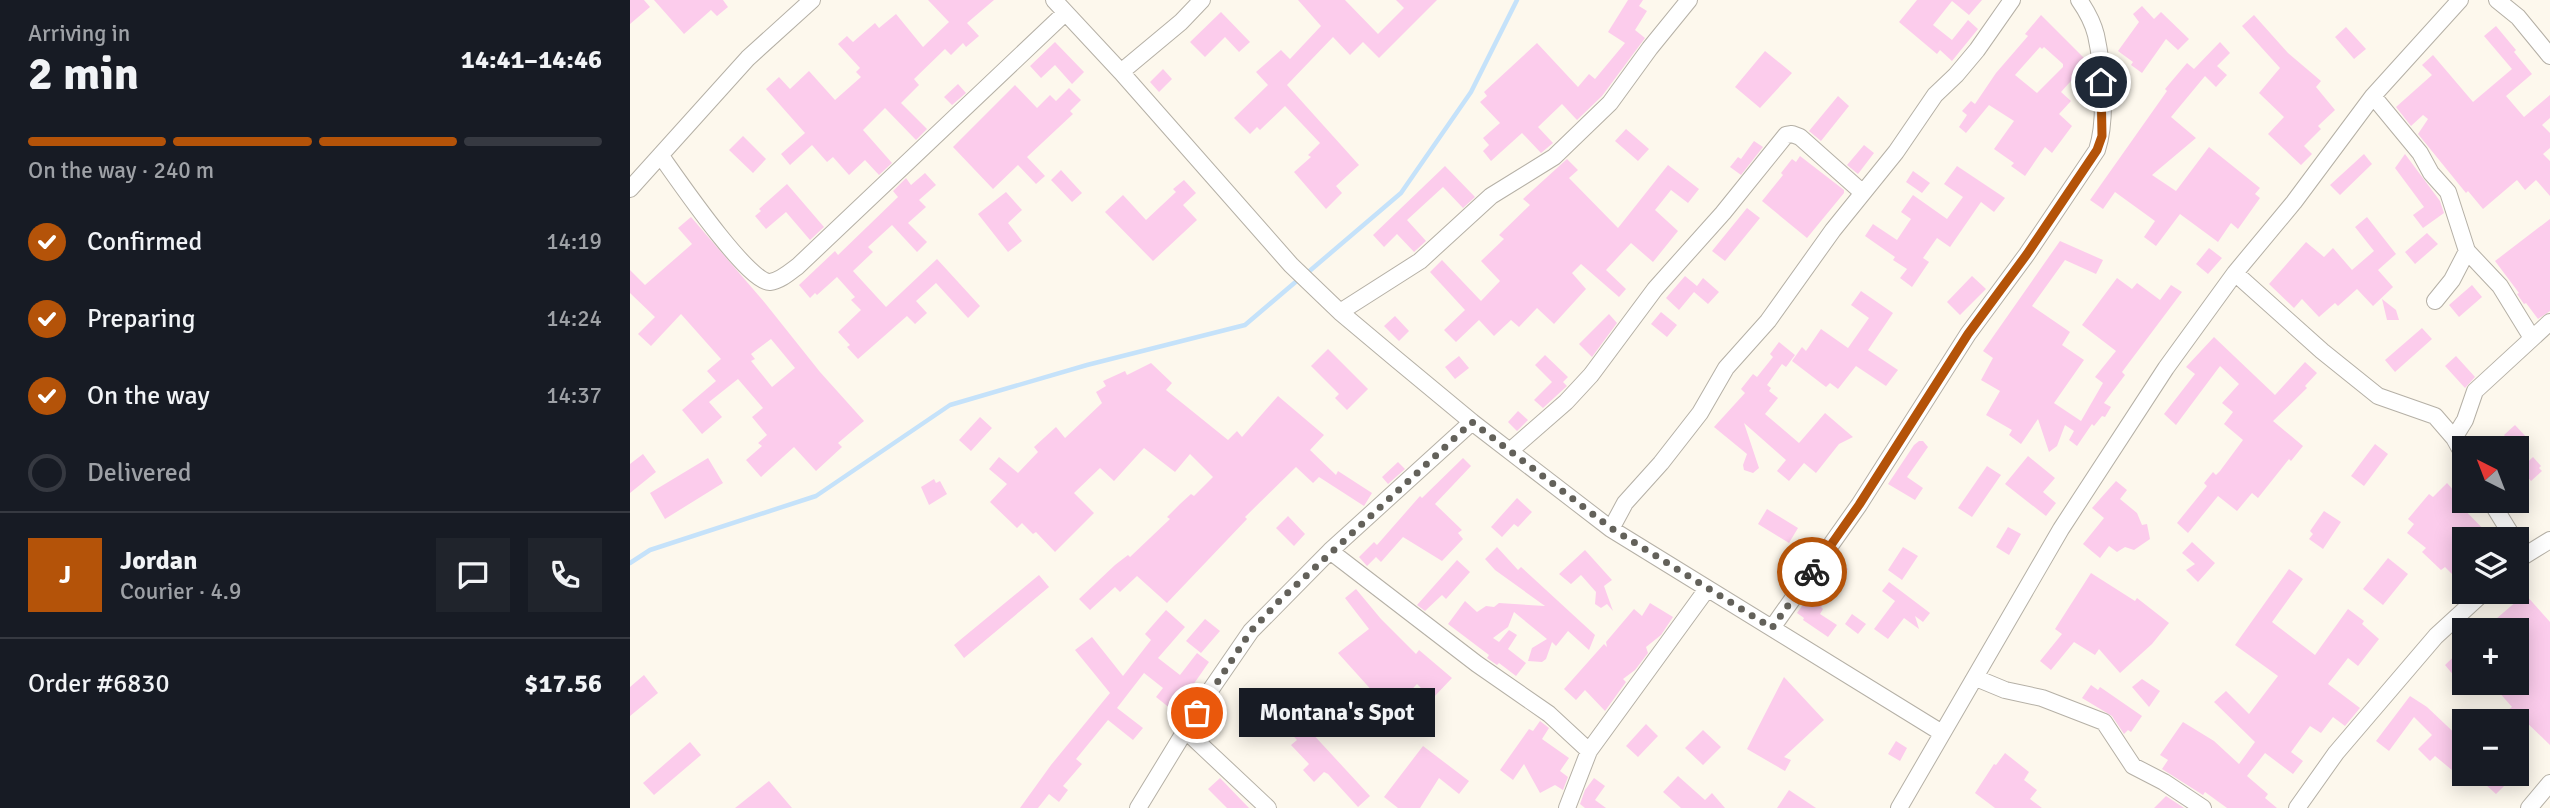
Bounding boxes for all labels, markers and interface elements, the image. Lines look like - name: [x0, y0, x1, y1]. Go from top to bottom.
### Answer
- text: Arriving in: [28, 19, 130, 48]
- text: 14:41–14:46: [461, 44, 602, 76]
- text: 2 min: [28, 46, 139, 102]
- pin: [2071, 52, 2131, 112]
- icon: home: [2082, 63, 2120, 101]
- text: On the way · 240 m: [28, 156, 214, 185]
- icon: check: [28, 223, 66, 261]
- text: Confirmed: [87, 226, 202, 258]
- text: 14:19: [546, 227, 602, 256]
- icon: check: [28, 300, 66, 338]
- text: Preparing: [87, 303, 195, 335]
- text: 14:24: [546, 304, 602, 333]
- icon: check: [28, 377, 66, 415]
- text: On the way: [87, 380, 210, 412]
- text: 14:37: [546, 381, 602, 410]
- north arrow: [2452, 436, 2529, 513]
- map controls: [2452, 436, 2529, 786]
- text: Delivered: [87, 457, 192, 489]
- button: layers: [2452, 527, 2529, 604]
- courier: [1777, 537, 1847, 607]
- button: chat: [436, 538, 510, 612]
- button: phone: [528, 538, 602, 612]
- text: Jordan: [120, 545, 197, 577]
- icon: bike: [1793, 553, 1831, 591]
- text: J: [59, 559, 71, 591]
- text: Courier · 4.9: [120, 577, 241, 606]
- button: +: [2452, 618, 2529, 695]
- text: Order #6830: [28, 668, 169, 700]
- text: $17.56: [524, 668, 602, 700]
- pin: [1167, 683, 1227, 743]
- callout: Montana's Spot: [1239, 688, 1435, 738]
- icon: bag: [1178, 694, 1216, 732]
- text: Montana's Spot: [1260, 698, 1414, 727]
- button: −: [2452, 709, 2529, 786]

